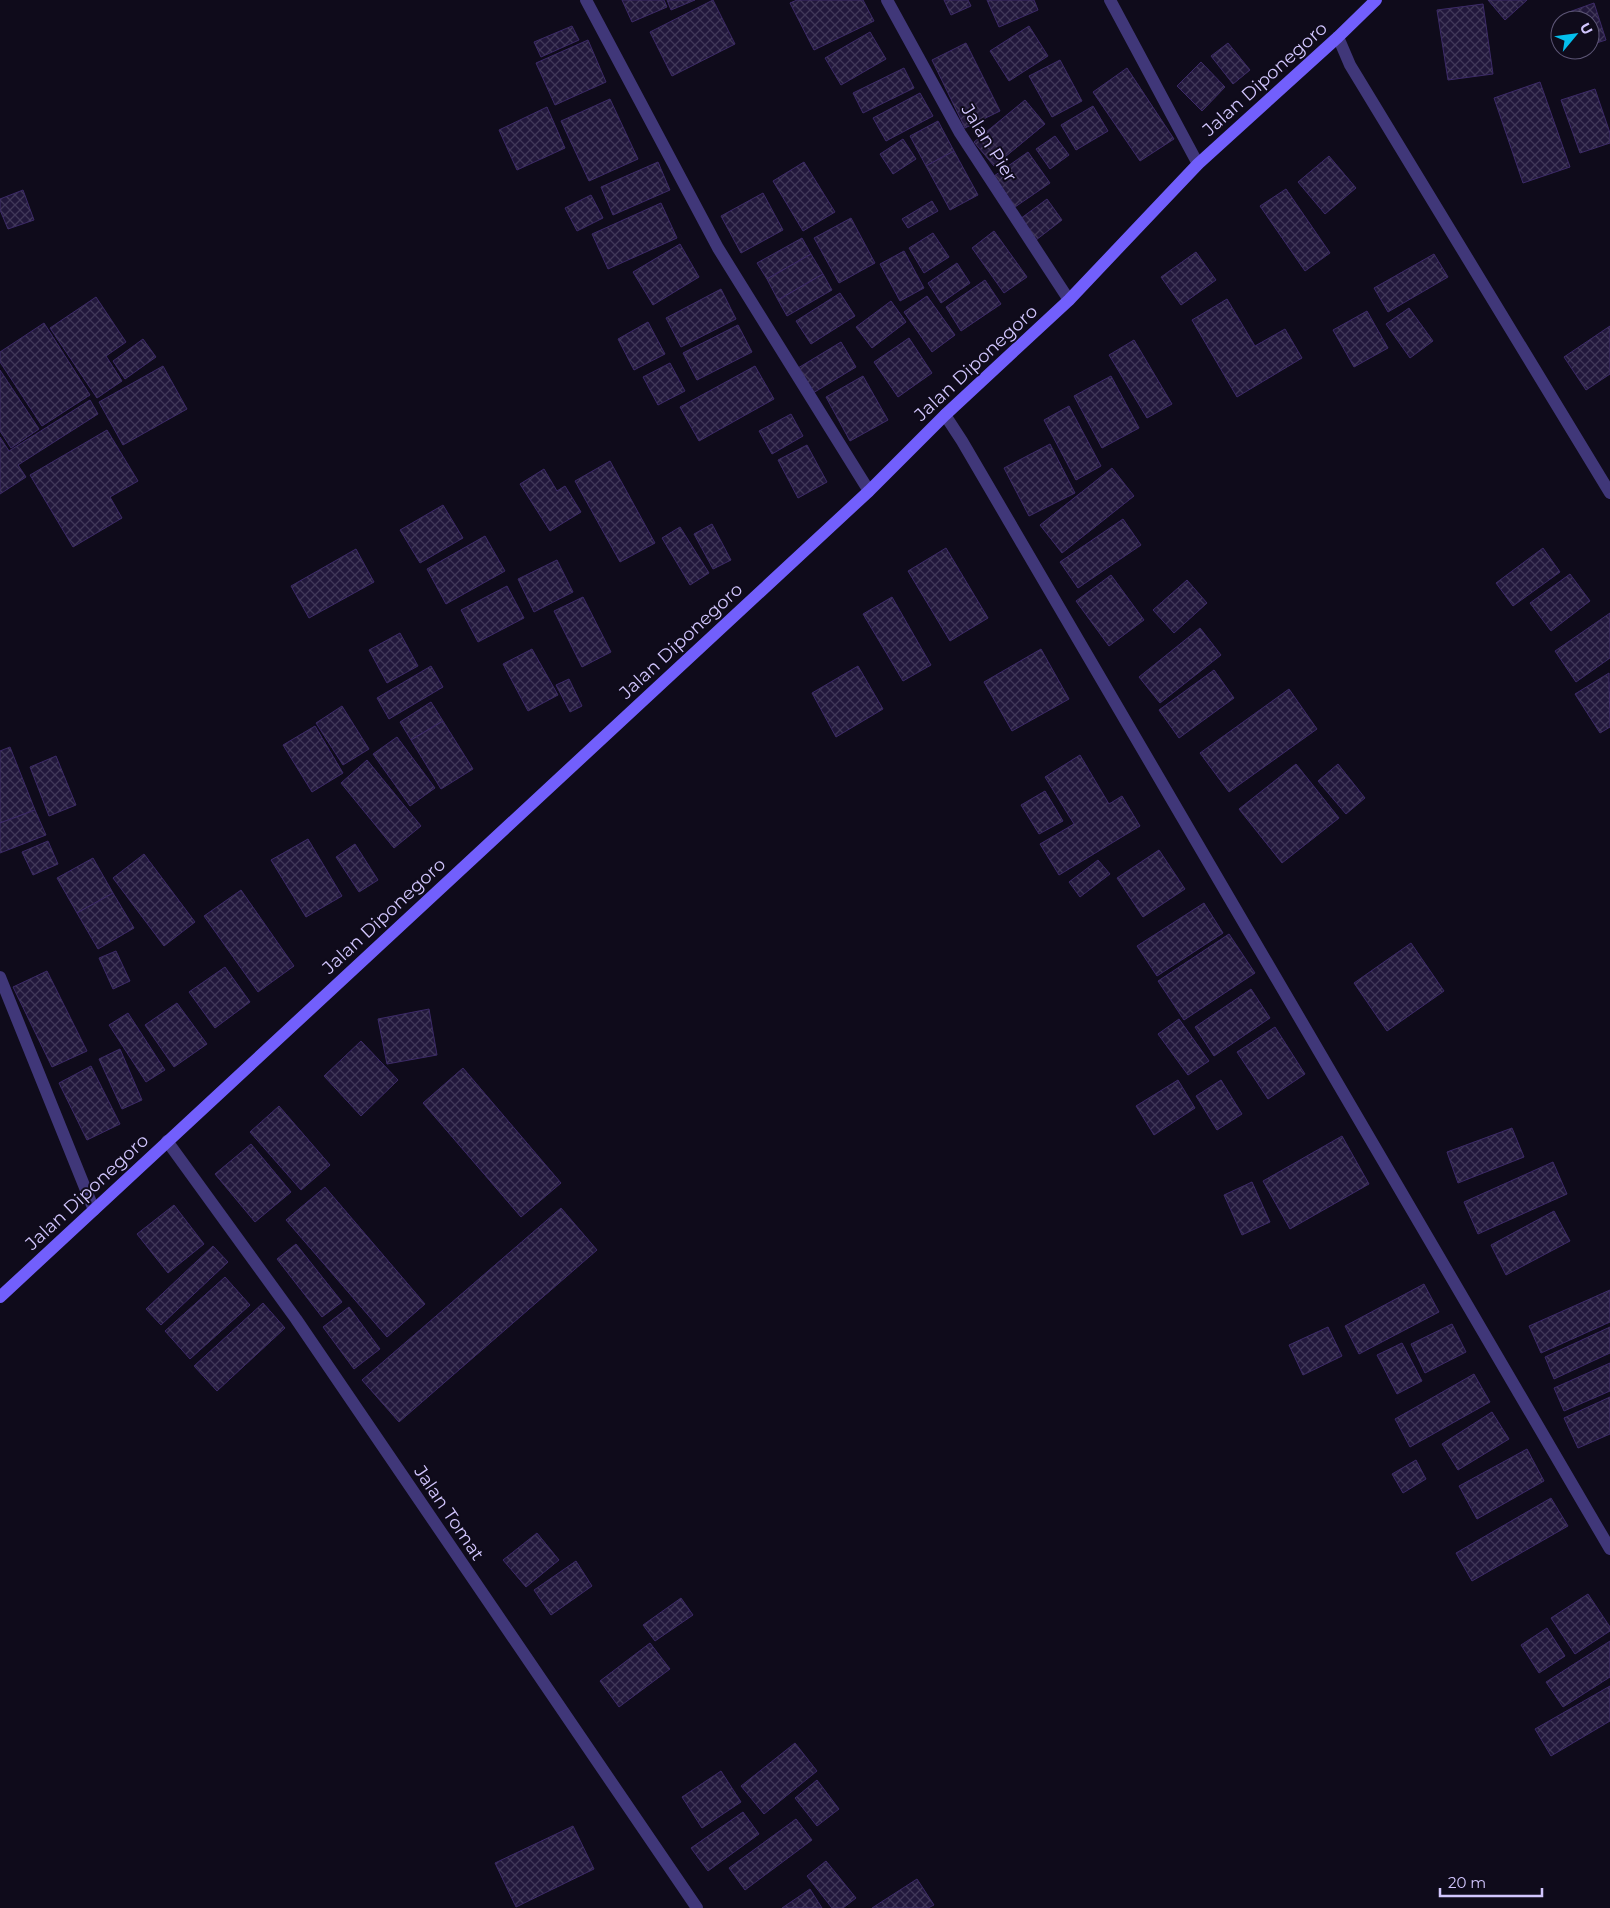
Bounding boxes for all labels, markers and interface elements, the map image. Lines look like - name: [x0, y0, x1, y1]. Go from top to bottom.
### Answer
- north arrow: [1550, 10, 1600, 60]
- street label: Jalan Diponegoro: [1197, 17, 1332, 141]
- text: U: [1576, 20, 1597, 38]
- street label: Jalan Pier: [956, 99, 1022, 186]
- street label: Jalan Diponegoro: [909, 300, 1042, 426]
- street label: Jalan Diponegoro: [614, 578, 747, 704]
- street label: Jalan Diponegoro: [317, 853, 450, 979]
- street label: Jalan Diponegoro: [20, 1129, 153, 1255]
- street label: Jalan Tomat: [409, 1461, 489, 1565]
- scale bar: [1440, 1866, 1542, 1898]
- text: 20 m: [1448, 1873, 1486, 1892]

